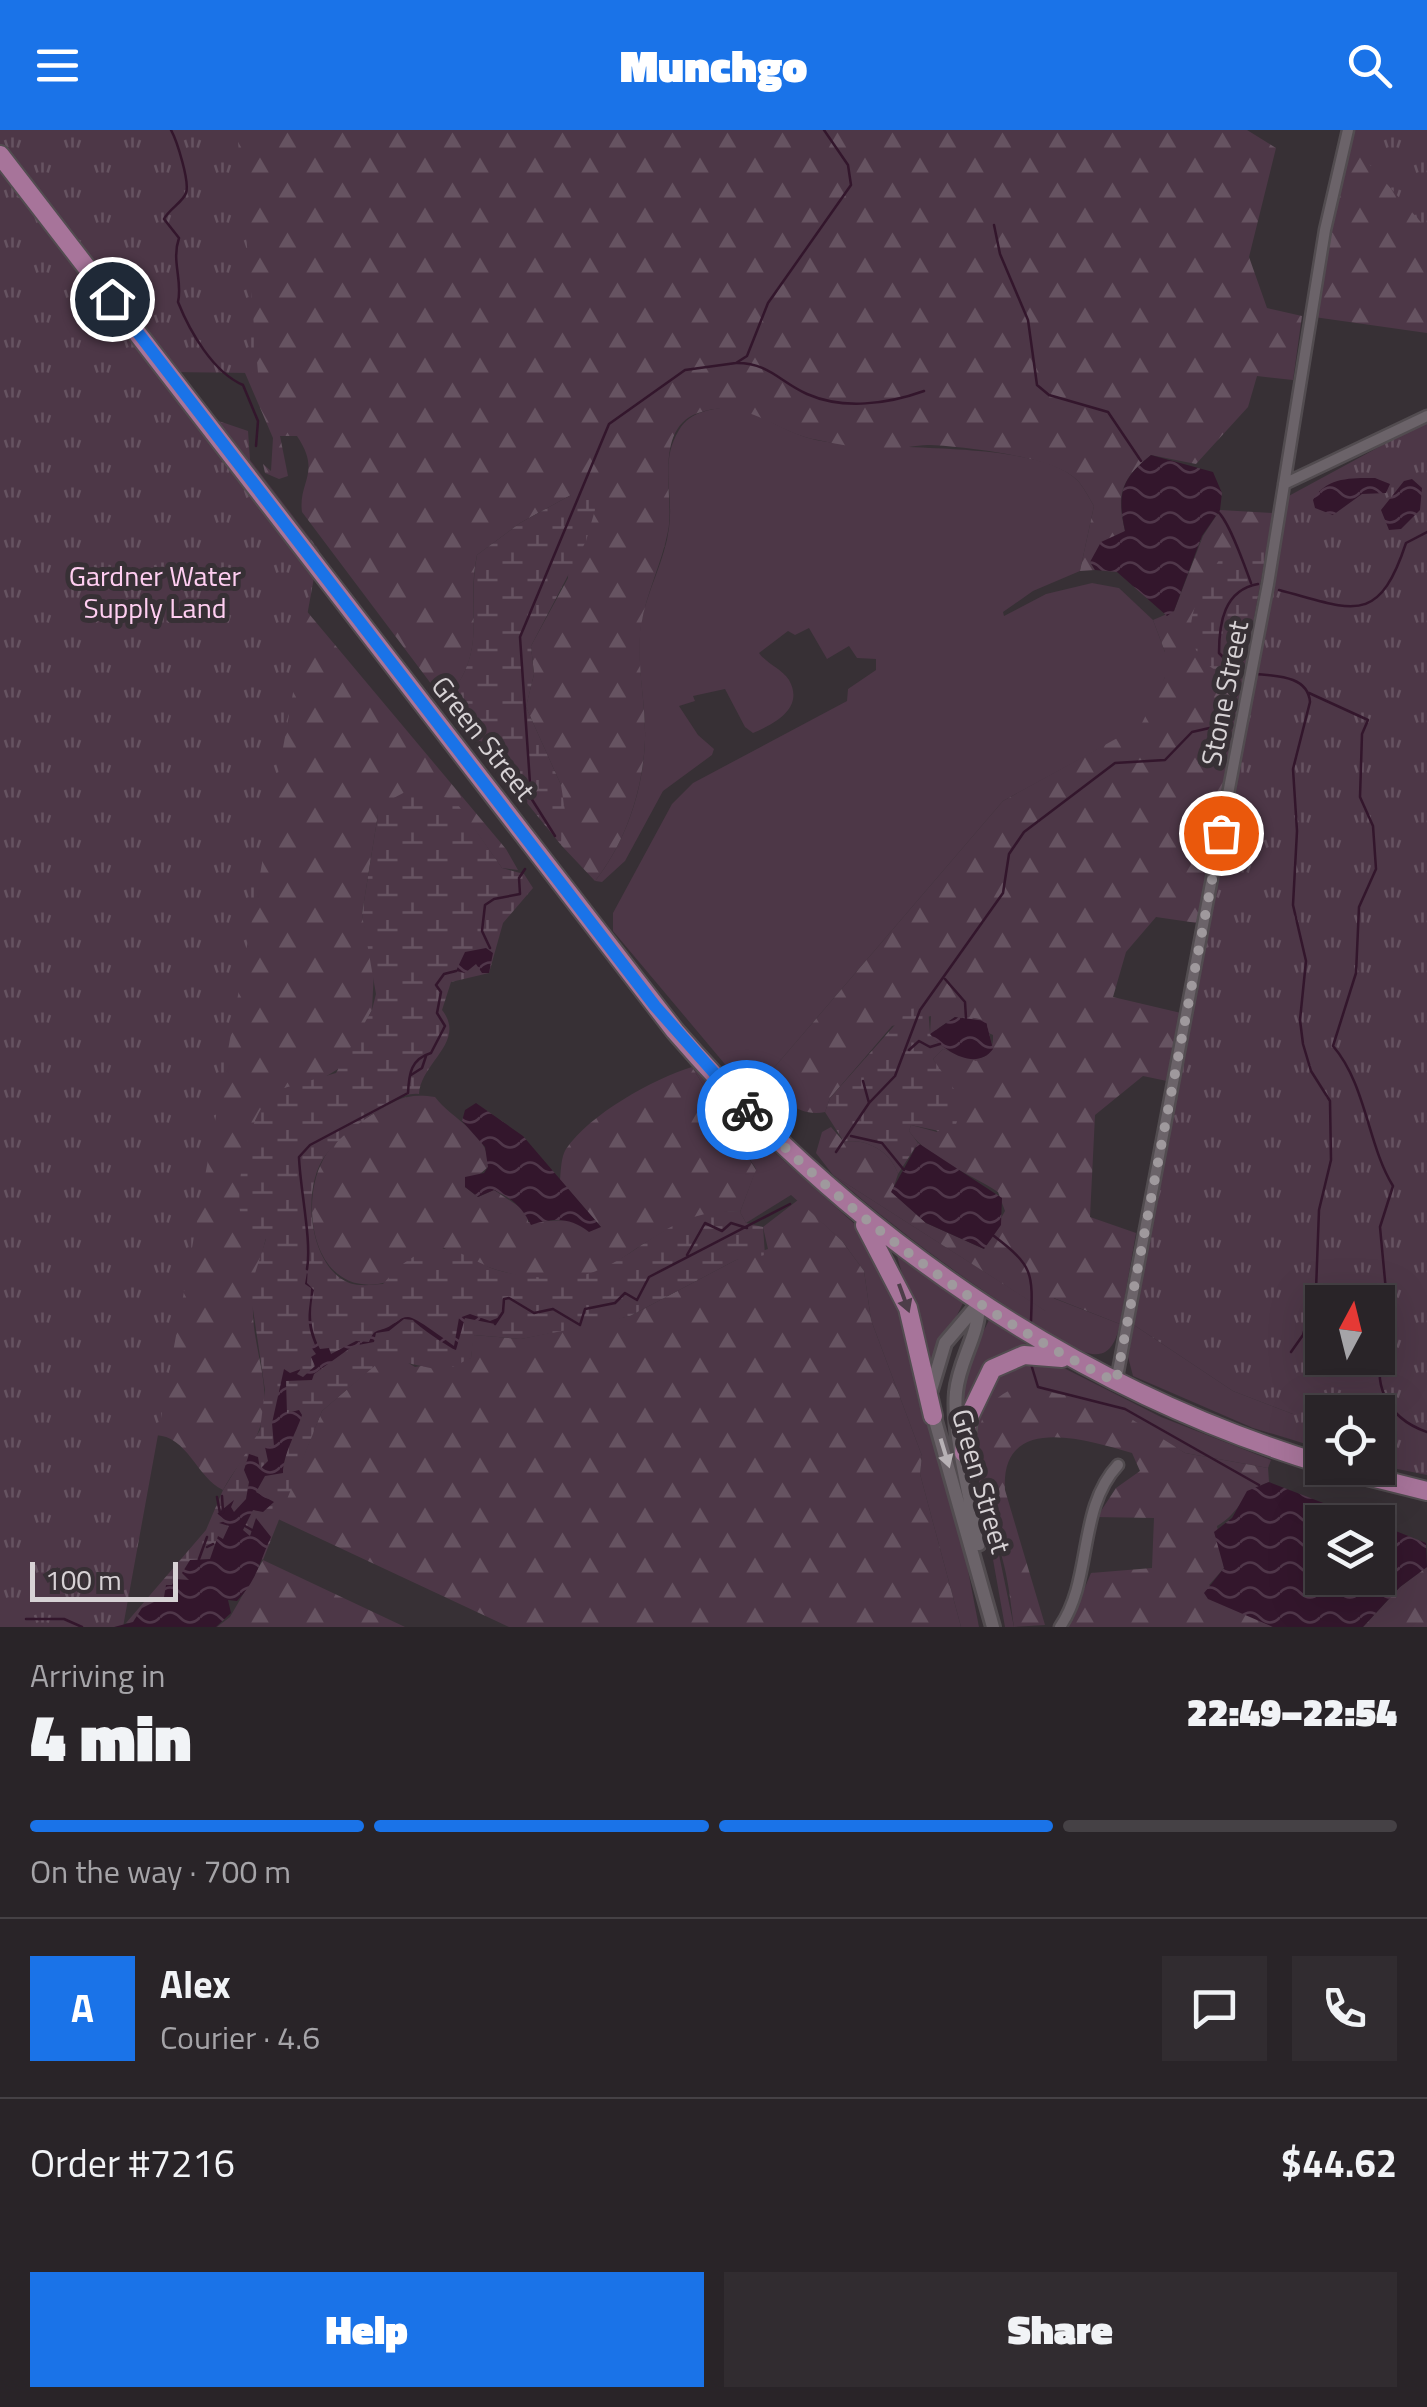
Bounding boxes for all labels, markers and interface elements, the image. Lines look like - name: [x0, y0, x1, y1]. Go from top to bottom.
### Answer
- text: Munchgo: [620, 31, 807, 99]
- icon: menu: [30, 38, 85, 93]
- icon: search: [1342, 38, 1397, 93]
- pin: [70, 257, 155, 342]
- icon: home: [85, 272, 140, 327]
- park label: Gardner Water Supply Land: [69, 554, 242, 629]
- street label: Stone Street: [1189, 617, 1259, 769]
- street label: Green Street: [421, 666, 547, 810]
- pin: [1179, 791, 1264, 876]
- icon: bag: [1194, 806, 1249, 861]
- courier: [697, 1060, 797, 1160]
- icon: bike: [720, 1083, 775, 1138]
- one-way arrow: [897, 1283, 912, 1313]
- north arrow: [1305, 1285, 1395, 1375]
- map controls: [1305, 1285, 1395, 1595]
- button: locate: [1305, 1395, 1395, 1485]
- street label: Green Street: [941, 1404, 1023, 1558]
- one-way arrow: [938, 1439, 953, 1469]
- button: layers: [1305, 1505, 1395, 1595]
- scale bar: [30, 1557, 178, 1602]
- text: 100 m: [45, 1558, 122, 1601]
- text: Arriving in: [30, 1651, 166, 1699]
- text: 22:49–22:54: [1187, 1683, 1397, 1741]
- text: 4 min: [30, 1687, 191, 1786]
- text: On the way · 700 m: [30, 1847, 291, 1895]
- text: Alex: [160, 1955, 231, 2013]
- button: chat: [1162, 1956, 1267, 2061]
- button: phone: [1292, 1956, 1397, 2061]
- text: A: [71, 1979, 94, 2037]
- text: Courier · 4.6: [160, 2013, 320, 2061]
- text: Order #7216: [30, 2134, 235, 2192]
- text: $44.62: [1281, 2134, 1397, 2192]
- button: Help: [30, 2272, 704, 2387]
- button: Share: [724, 2272, 1397, 2387]

